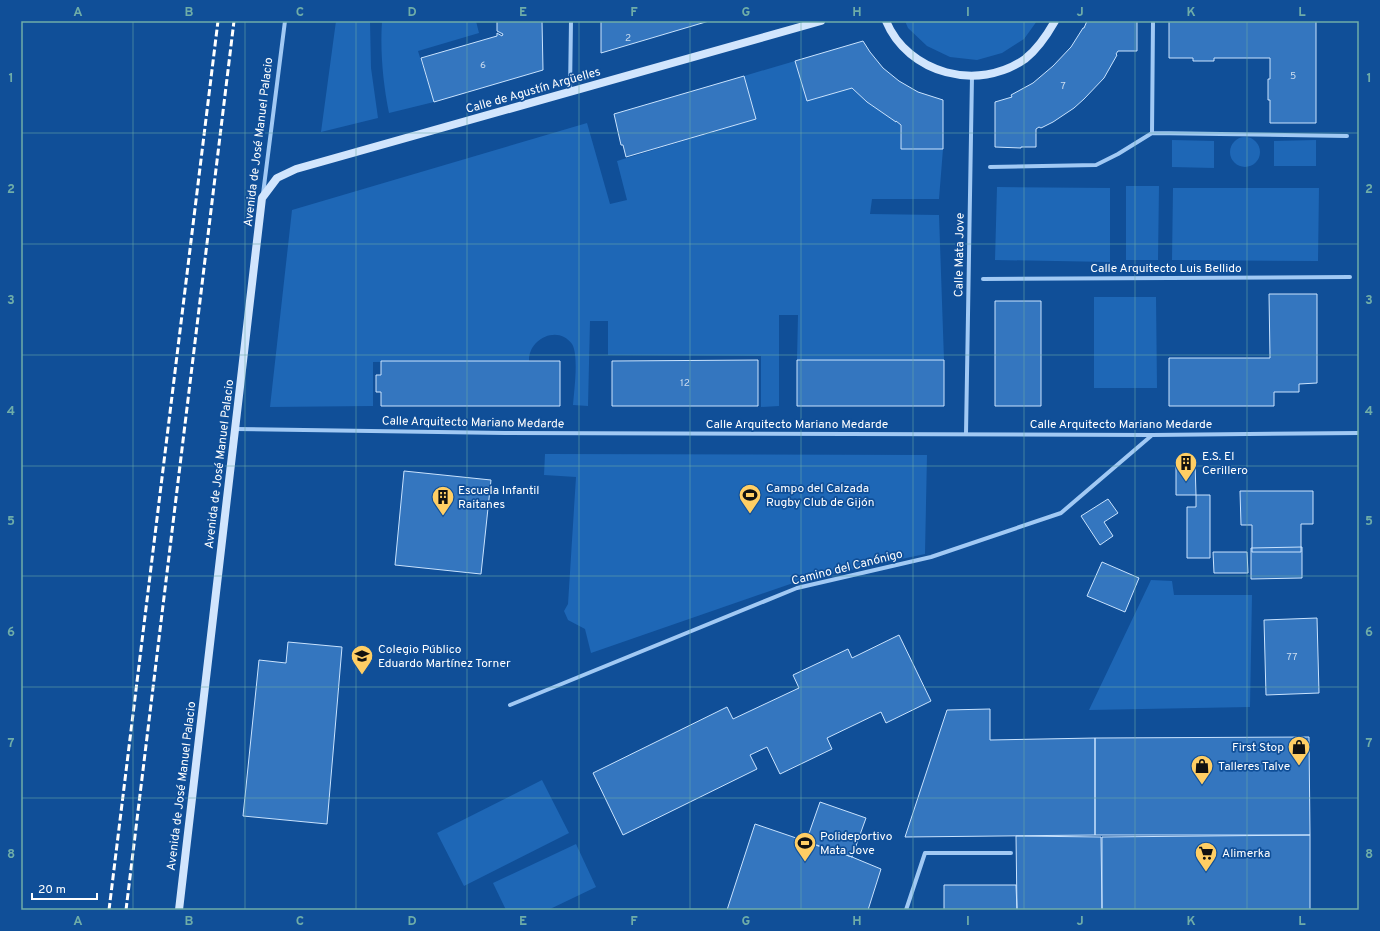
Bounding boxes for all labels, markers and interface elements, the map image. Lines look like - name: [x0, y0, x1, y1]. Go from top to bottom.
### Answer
- text: A: [73, 5, 83, 21]
- text: B: [185, 5, 194, 21]
- text: C: [296, 5, 304, 21]
- text: D: [407, 5, 417, 21]
- text: E: [519, 5, 527, 21]
- text: F: [630, 5, 638, 21]
- text: G: [742, 5, 751, 21]
- text: H: [852, 5, 862, 21]
- text: I: [966, 5, 970, 21]
- text: J: [1076, 5, 1084, 21]
- text: K: [1186, 5, 1196, 21]
- text: L: [1298, 5, 1306, 21]
- house number: 2: [625, 32, 631, 45]
- street label: Avenida de José Manuel Palacio: [241, 56, 277, 228]
- house number: 6: [480, 59, 486, 72]
- street label: Calle de Agustín Argüelles: [464, 64, 603, 118]
- house number: 5: [1290, 70, 1296, 83]
- text: 1: [8, 71, 14, 87]
- text: 1: [1366, 71, 1372, 87]
- house number: 7: [1060, 80, 1066, 93]
- text: 2: [7, 182, 15, 198]
- text: 2: [1365, 182, 1373, 198]
- street label: Calle Mata Jove: [951, 213, 969, 297]
- street label: Calle Arquitecto Luis Bellido: [1090, 261, 1242, 277]
- text: 3: [7, 293, 15, 309]
- text: 3: [1365, 293, 1373, 309]
- house number: 12: [680, 377, 690, 390]
- street label: Avenida de José Manuel Palacio: [202, 378, 238, 550]
- text: 4: [7, 404, 15, 420]
- text: 4: [1365, 404, 1373, 420]
- street label: Calle Arquitecto Mariano Medarde: [382, 413, 564, 433]
- street label: Calle Arquitecto Mariano Medarde: [706, 417, 888, 433]
- street label: Calle Arquitecto Mariano Medarde: [1030, 417, 1212, 433]
- place label: E.S. El Cerillero: [1202, 449, 1248, 479]
- building icon: E.S. El Cerillero: [1173, 450, 1199, 483]
- place label: Campo del Calzada Rugby Club de Gijón: [766, 481, 875, 511]
- sports icon: Campo del Calzada Rugby Club de Gijón: [737, 482, 763, 515]
- place label: Escuela Infantil Raitanes: [458, 483, 539, 513]
- building icon: Escuela Infantil Raitanes: [430, 484, 456, 517]
- text: 5: [7, 514, 15, 530]
- text: 5: [1365, 514, 1373, 530]
- street label: Camino del Canónigo: [790, 546, 905, 590]
- text: 6: [7, 625, 15, 641]
- text: 6: [1365, 625, 1373, 641]
- place label: Colegio Público Eduardo Martínez Torner: [378, 642, 511, 672]
- school or university icon: Colegio Público Eduardo Martínez Torner: [349, 643, 375, 676]
- house number: 77: [1287, 651, 1297, 664]
- street label: Avenida de José Manuel Palacio: [164, 700, 200, 872]
- shop icon: First Stop: [1286, 734, 1312, 767]
- text: 7: [8, 736, 15, 752]
- text: 7: [1366, 736, 1373, 752]
- place label: First Stop: [1232, 740, 1284, 756]
- shop icon: Talleres Talve: [1189, 753, 1215, 786]
- place label: Talleres Talve: [1218, 759, 1290, 775]
- place label: Polideportivo Mata Jove: [820, 829, 893, 859]
- sports icon: Polideportivo Mata Jove: [792, 830, 818, 863]
- supermarket icon: Alimerka: [1193, 840, 1219, 873]
- place label: Alimerka: [1222, 846, 1270, 862]
- text: 8: [7, 847, 15, 863]
- text: 8: [1365, 847, 1373, 863]
- scale bar: [32, 875, 97, 901]
- text: 20 m: [38, 882, 66, 898]
- text: A: [73, 914, 83, 930]
- text: B: [185, 914, 194, 930]
- text: C: [296, 914, 304, 930]
- text: D: [407, 914, 417, 930]
- text: E: [519, 914, 527, 930]
- text: F: [630, 914, 638, 930]
- text: G: [742, 914, 751, 930]
- text: H: [852, 914, 862, 930]
- text: I: [966, 914, 970, 930]
- text: J: [1076, 914, 1084, 930]
- text: K: [1186, 914, 1196, 930]
- text: L: [1298, 914, 1306, 930]

